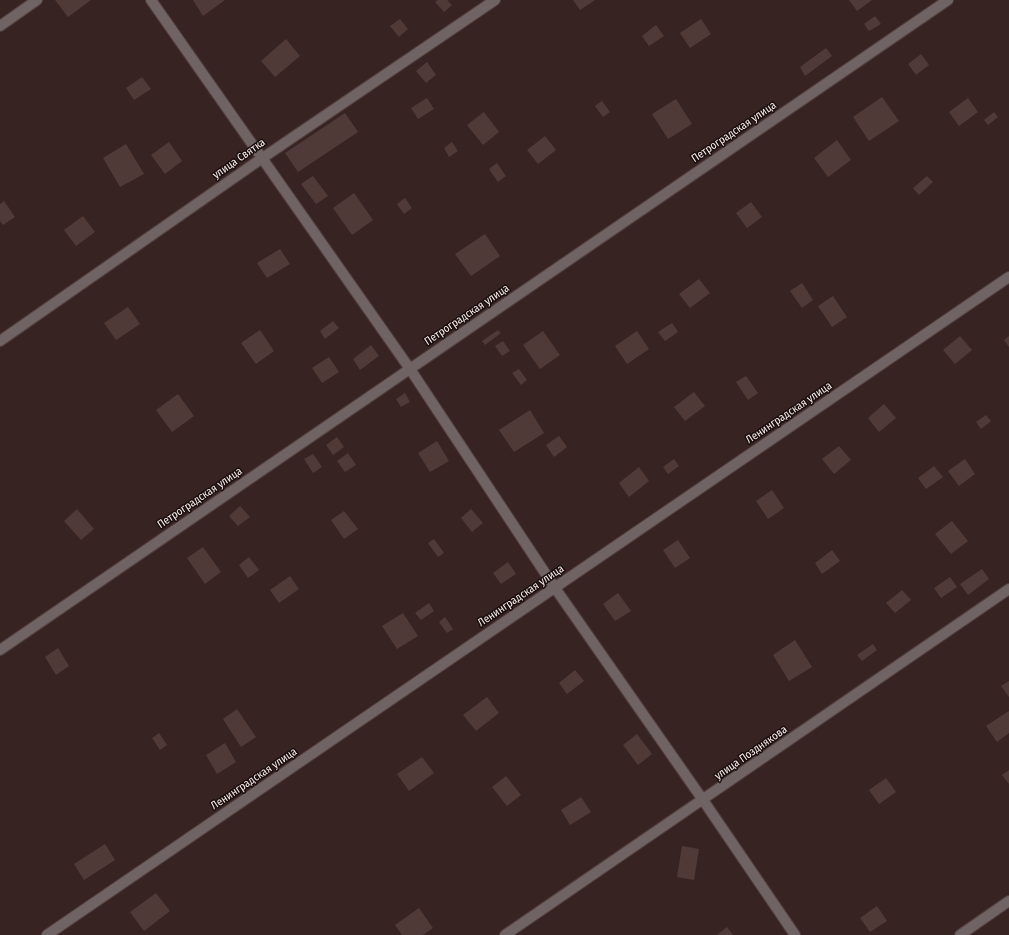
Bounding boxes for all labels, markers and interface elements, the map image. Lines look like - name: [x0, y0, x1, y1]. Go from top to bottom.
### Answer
- street label: Петроградская улица: [689, 99, 779, 165]
- street label: улица Святка: [210, 136, 268, 182]
- street label: Петроградская улица: [422, 282, 512, 348]
- street label: Ленинградская улица: [743, 379, 835, 447]
- street label: Петроградская улица: [155, 465, 245, 531]
- street label: Ленинградская улица: [475, 562, 567, 630]
- street label: улица Позднякова: [712, 723, 790, 783]
- street label: Ленинградская улица: [208, 745, 300, 813]

